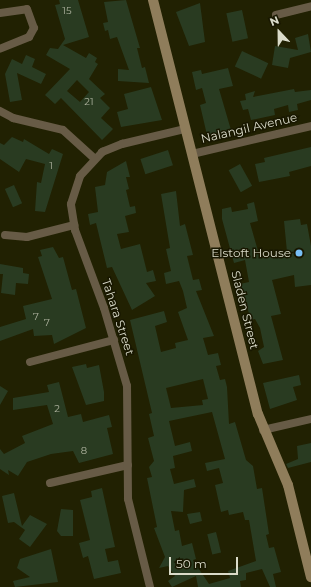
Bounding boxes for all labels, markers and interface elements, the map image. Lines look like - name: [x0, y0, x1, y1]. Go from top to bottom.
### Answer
- house number: 15: [62, 5, 72, 17]
- north arrow: [259, 12, 299, 52]
- text: N: [268, 13, 281, 29]
- house number: 21: [84, 96, 94, 108]
- street label: Nalangil Avenue: [199, 110, 299, 146]
- house number: 1: [49, 160, 53, 172]
- place label: Elstoft House: [211, 246, 291, 260]
- marker: Elstoft House: [294, 248, 304, 258]
- street label: Sladen Street: [228, 269, 262, 351]
- street label: Tahara Street: [99, 277, 137, 357]
- house number: 7: [33, 311, 39, 323]
- house number: 7: [44, 317, 50, 329]
- house number: 2: [54, 403, 60, 415]
- house number: 8: [81, 445, 87, 457]
- scale bar: [171, 549, 240, 575]
- text: 50 m: [176, 556, 207, 571]

